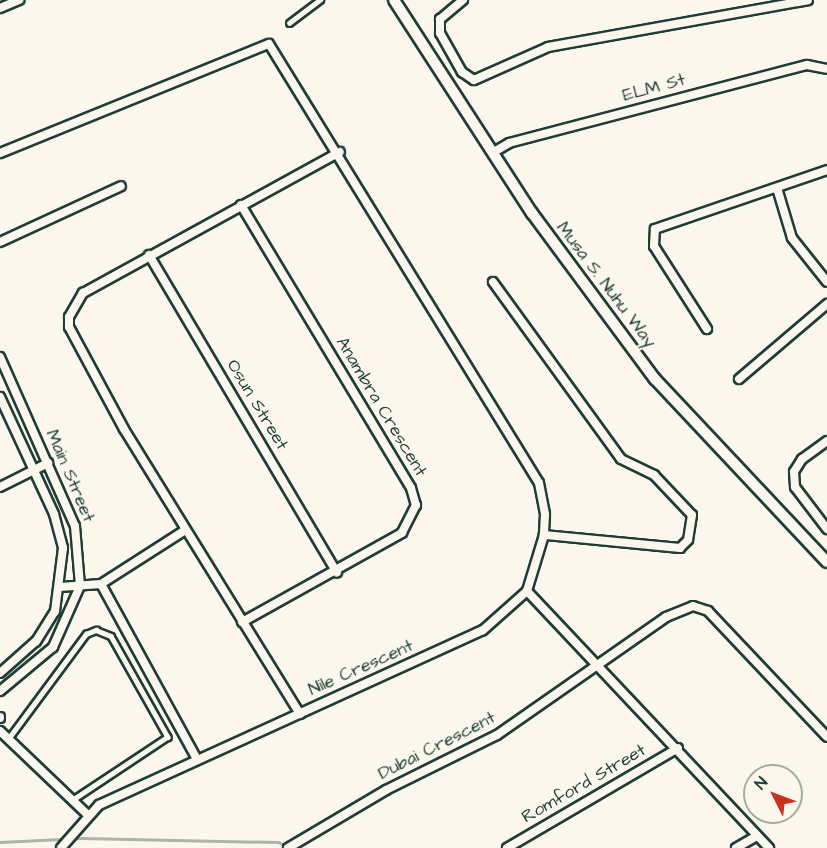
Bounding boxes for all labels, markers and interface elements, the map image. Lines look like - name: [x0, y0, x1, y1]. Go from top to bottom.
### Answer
- street label: ELM St: [620, 69, 688, 107]
- street label: Musa S. Nuhu Way: [552, 218, 660, 352]
- street label: Anambra Crescent: [331, 333, 431, 481]
- street label: Osun Street: [221, 356, 293, 454]
- street label: Main Street: [41, 426, 99, 526]
- street label: Nile Crescent: [305, 635, 417, 701]
- street label: Dubai Crescent: [375, 707, 499, 785]
- street label: Romford Street: [518, 740, 650, 828]
- north arrow: [743, 764, 803, 824]
- text: N: [750, 772, 773, 794]

